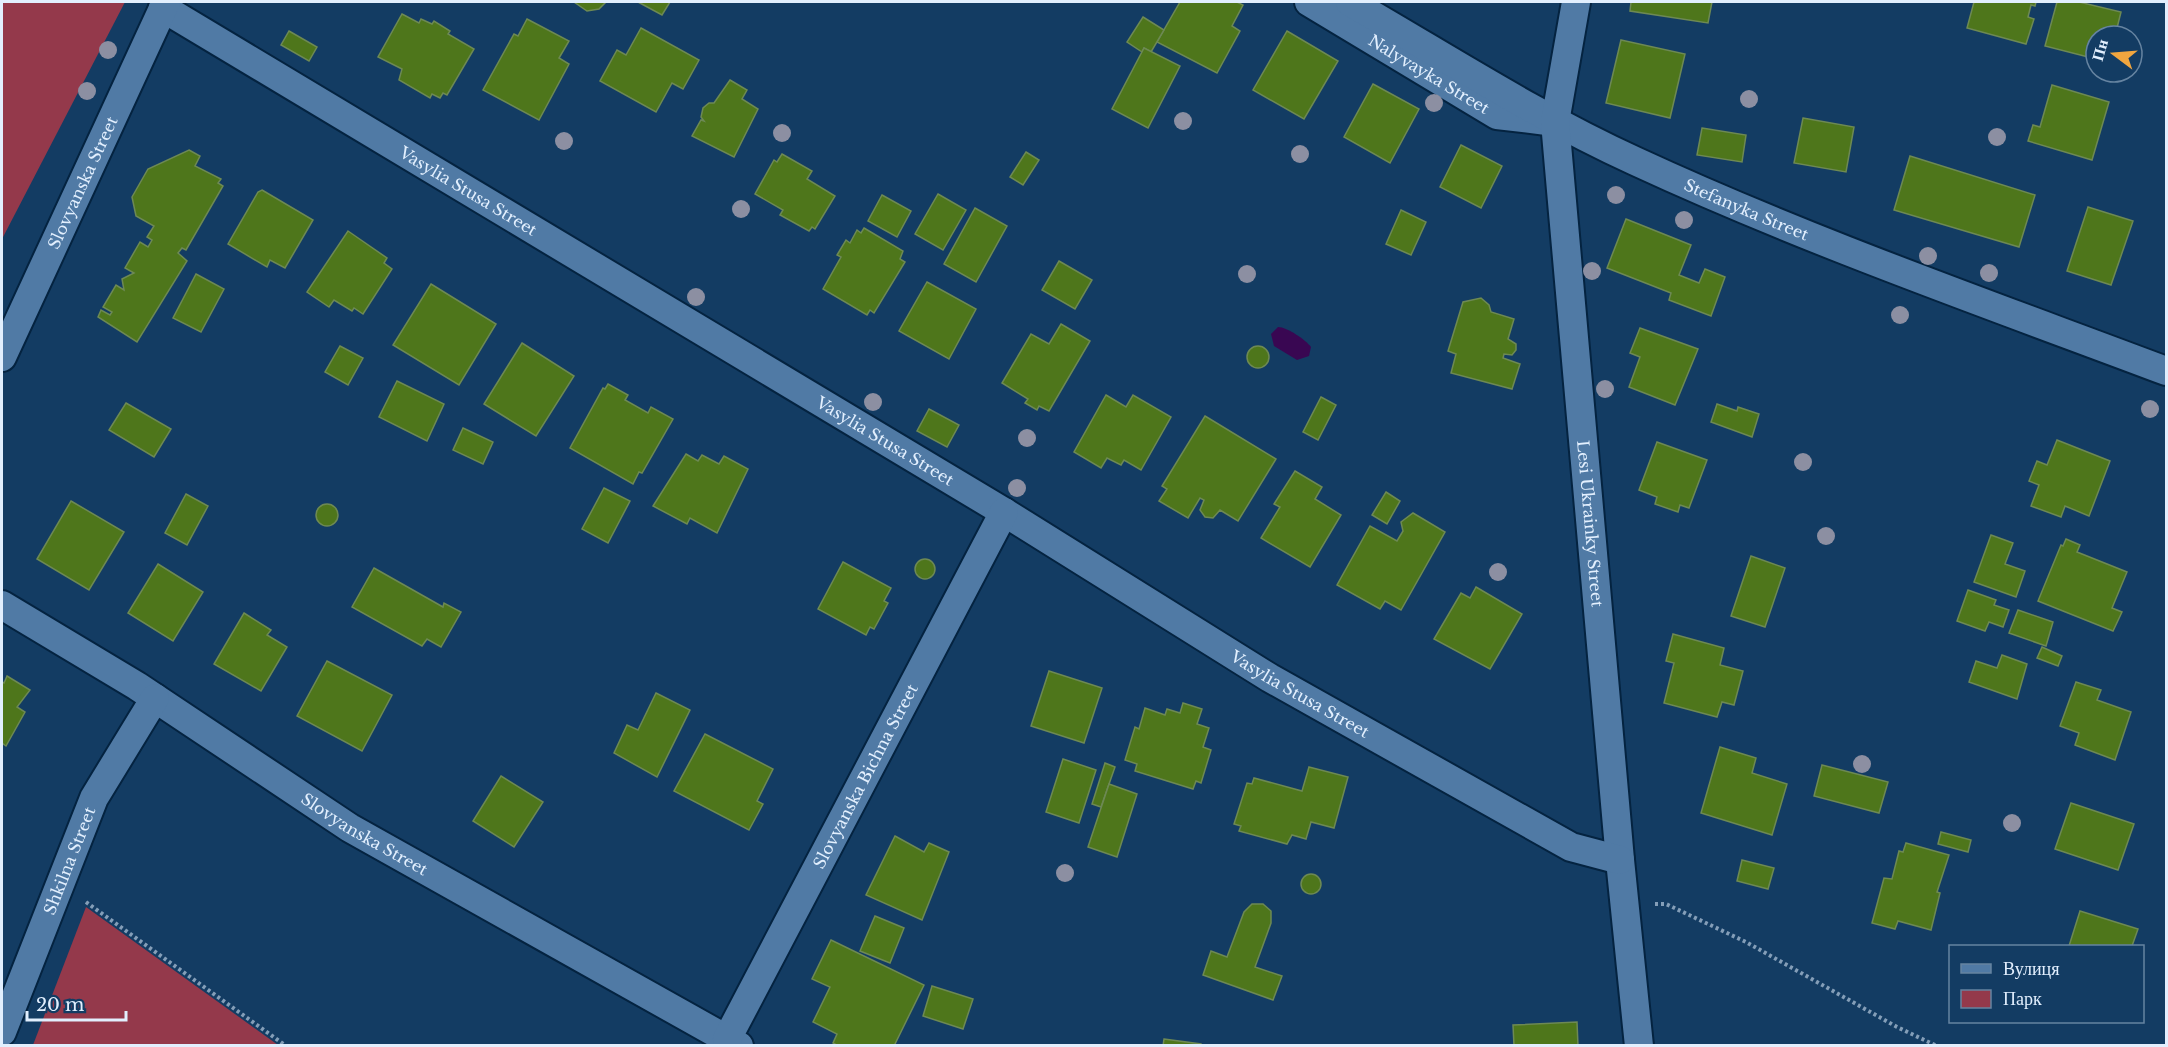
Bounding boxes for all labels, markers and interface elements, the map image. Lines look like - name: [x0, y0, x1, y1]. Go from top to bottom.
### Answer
- north arrow: [2084, 24, 2144, 84]
- street label: Nalyvayka Street: [1365, 30, 1493, 118]
- text: Пн: [2087, 37, 2112, 63]
- street label: Slovyanska Street: [43, 113, 122, 252]
- street label: Vasylia Stusa Street: [395, 142, 541, 240]
- street label: Stefanyka Street: [1681, 174, 1812, 244]
- street label: Vasylia Stusa Street: [812, 391, 958, 490]
- street label: Lesi Ukrainky Street: [1573, 439, 1608, 608]
- street label: Vasylia Stusa Street: [1226, 645, 1373, 742]
- street label: Slovyanska Bichna Street: [808, 680, 922, 872]
- street label: Slovyanska Street: [297, 788, 431, 880]
- street label: Shkilna Street: [39, 804, 100, 918]
- legend: [1949, 945, 2144, 1023]
- text: Вулиця: [2003, 958, 2060, 980]
- scale bar: [27, 984, 126, 1022]
- text: Парк: [2003, 988, 2042, 1010]
- text: 20 m: [36, 994, 84, 1016]

